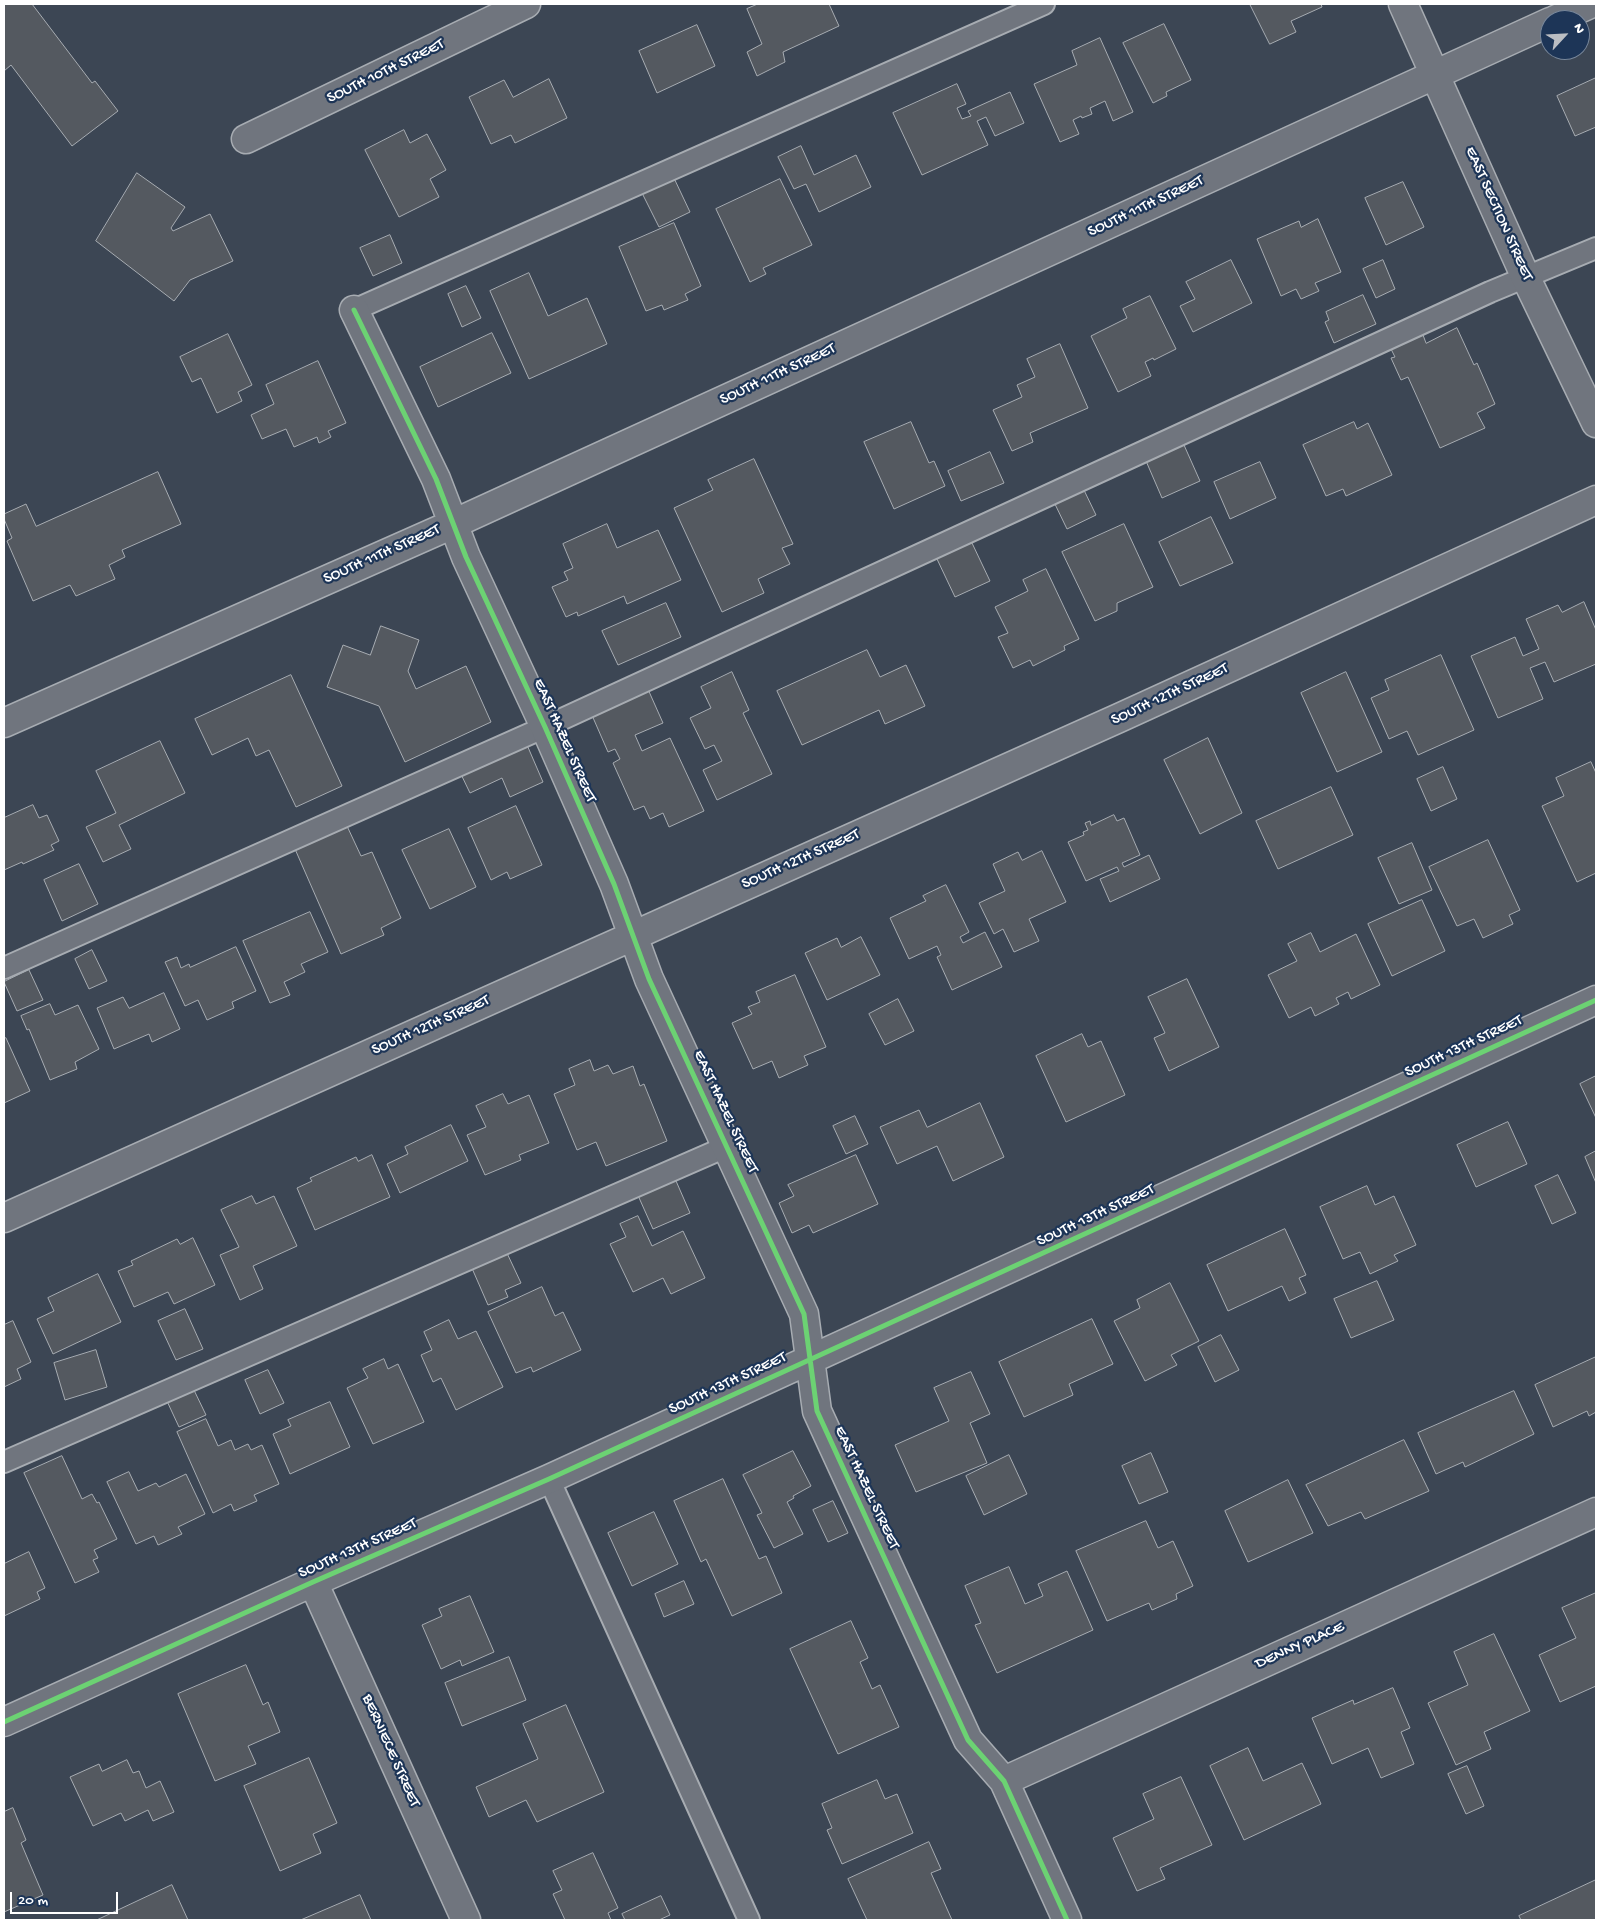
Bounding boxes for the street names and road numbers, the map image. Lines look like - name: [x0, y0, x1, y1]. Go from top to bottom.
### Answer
- street label: SOUTH 10TH STREET: [324, 35, 448, 109]
- street label: EAST SECTION STREET: [1460, 144, 1536, 284]
- street label: SOUTH 11TH STREET: [1085, 172, 1207, 242]
- street label: SOUTH 11TH STREET: [717, 340, 839, 410]
- street label: SOUTH 11TH STREET: [321, 521, 443, 589]
- street label: SOUTH 12TH STREET: [1108, 660, 1232, 730]
- street label: EAST HAZEL STREET: [528, 676, 600, 806]
- street label: SOUTH 12TH STREET: [739, 825, 863, 895]
- street label: SOUTH 12TH STREET: [369, 991, 493, 1061]
- street label: SOUTH 13TH STREET: [1402, 1011, 1526, 1083]
- street label: EAST HAZEL STREET: [688, 1048, 762, 1176]
- street label: SOUTH 13TH STREET: [1034, 1180, 1158, 1252]
- street label: SOUTH 13TH STREET: [666, 1348, 790, 1420]
- street label: EAST HAZEL STREET: [829, 1424, 903, 1552]
- street label: SOUTH 13TH STREET: [296, 1514, 420, 1584]
- street label: DENNY PLACE: [1253, 1618, 1347, 1674]
- street label: BERNIECE STREET: [357, 1692, 423, 1810]

